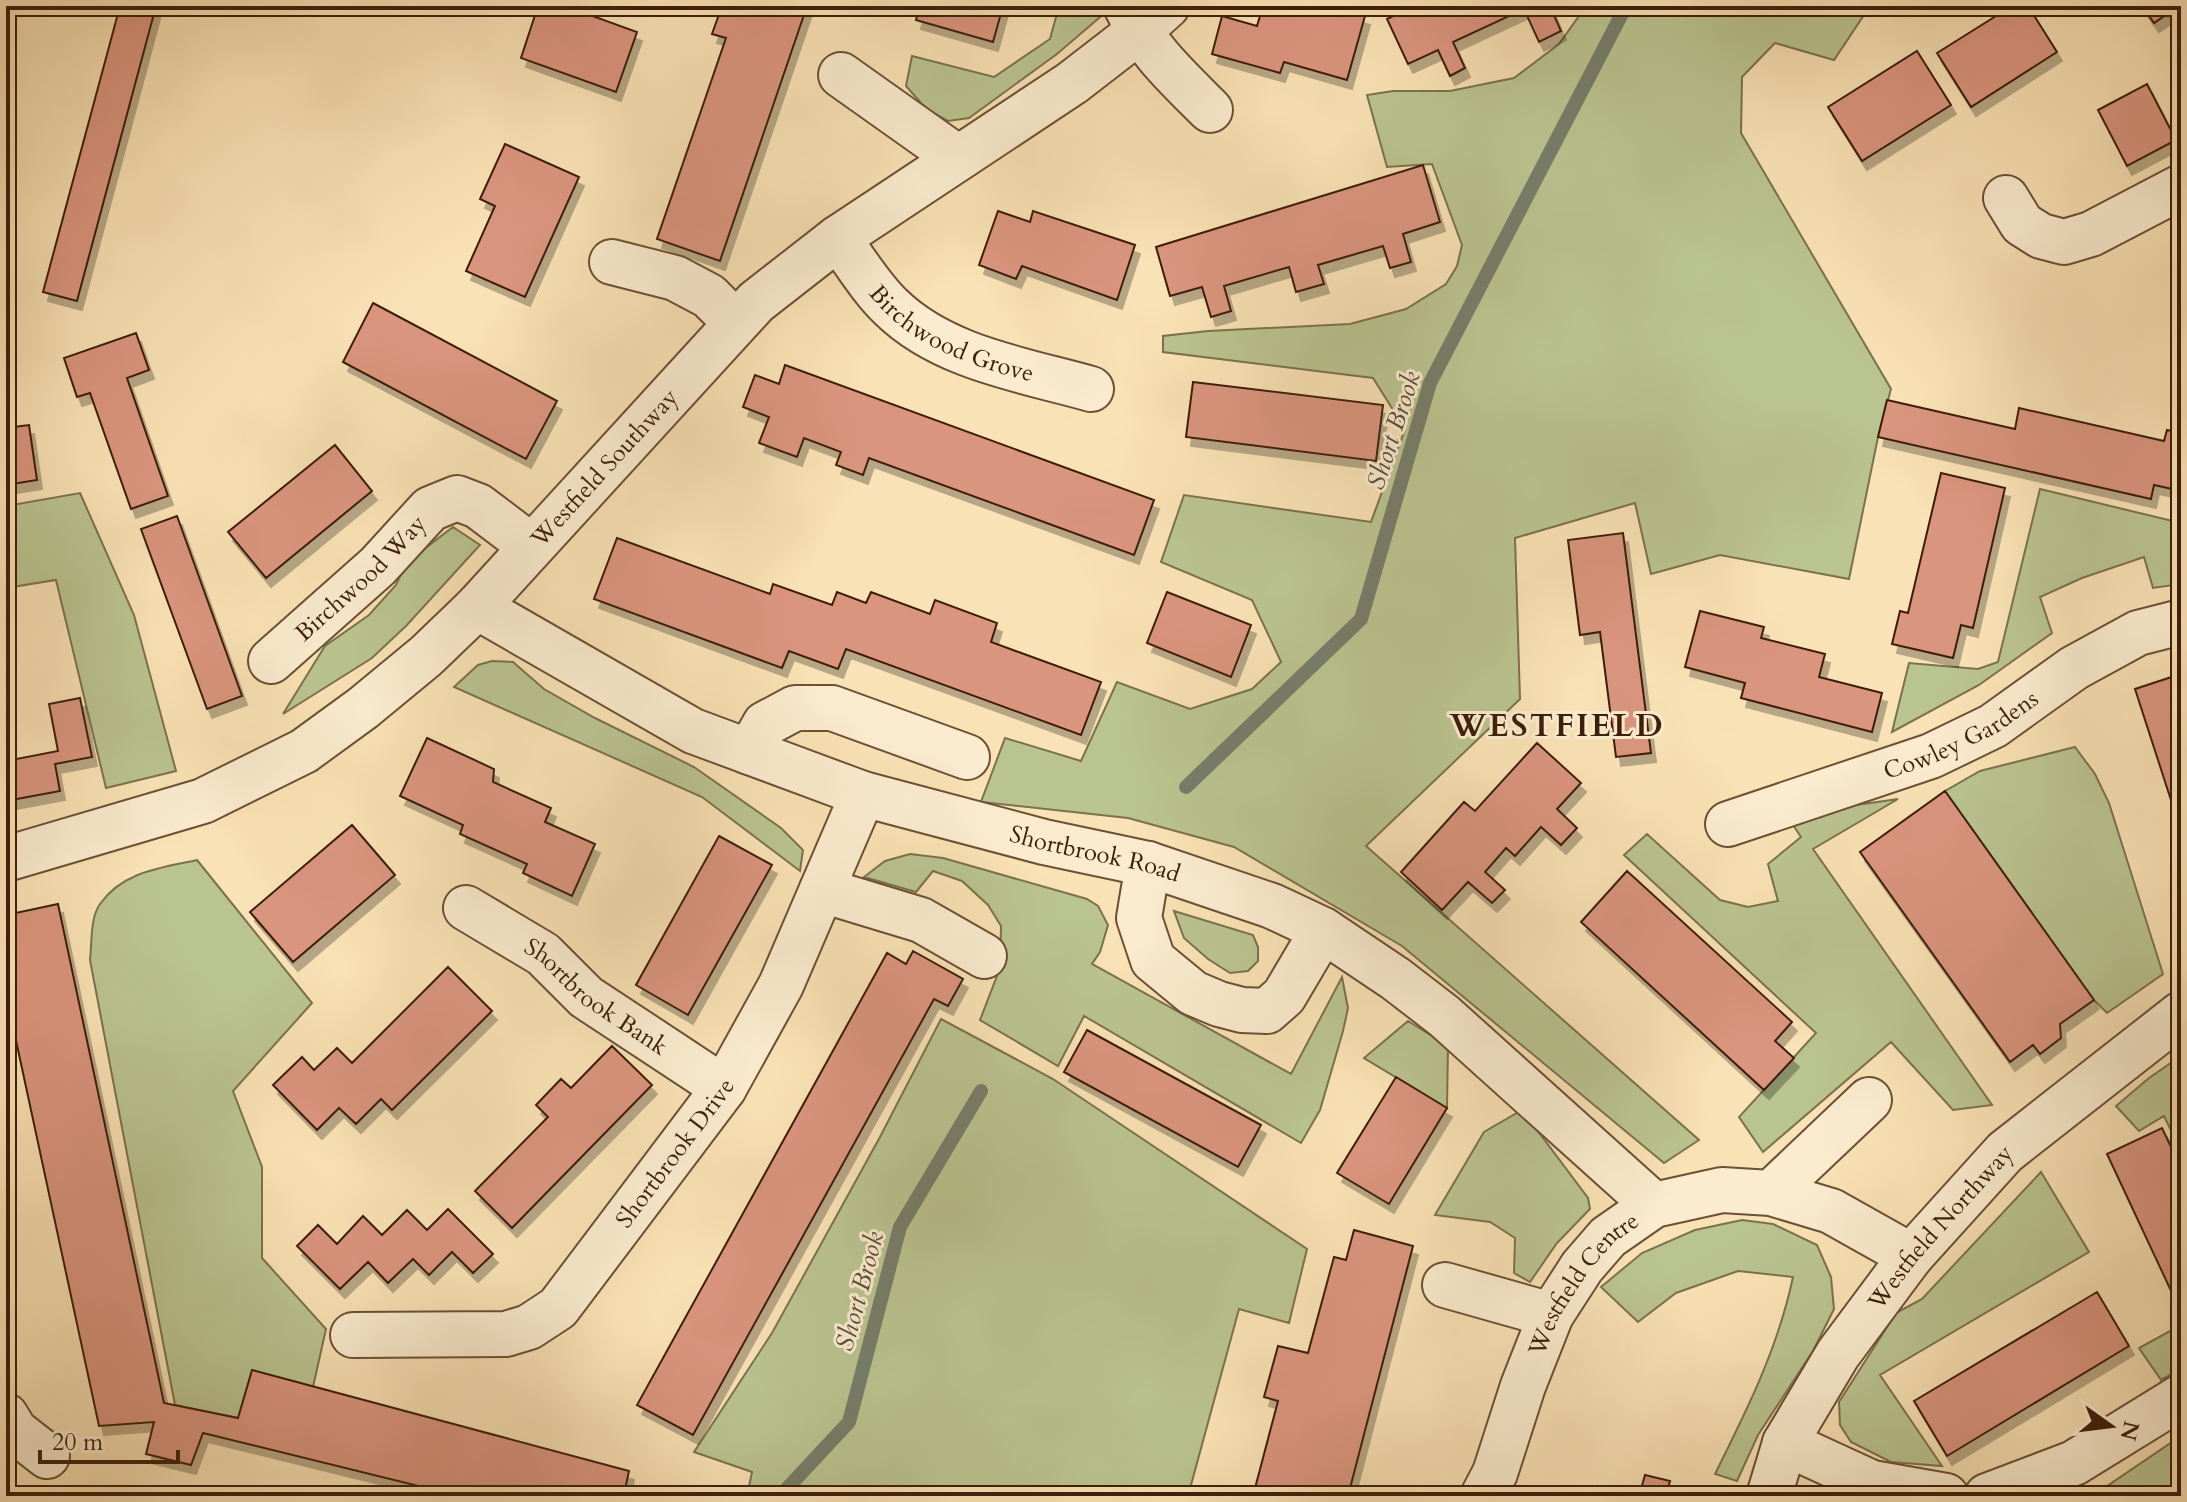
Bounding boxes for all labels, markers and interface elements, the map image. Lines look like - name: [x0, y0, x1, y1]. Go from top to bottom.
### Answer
- street label: Birchwood Grove: [861, 278, 1037, 390]
- water label: Short Brook: [1358, 366, 1429, 494]
- street label: Westfield Southway: [523, 382, 686, 555]
- street label: Birchwood Way: [288, 508, 434, 649]
- street label: Cowley Gardens: [1879, 683, 2045, 788]
- district label: WESTFIELD: [1448, 704, 1665, 748]
- street label: Shortbrook Road: [1006, 818, 1185, 891]
- street label: Shortbrook Bank: [518, 931, 674, 1063]
- street label: Shortbrook Drive: [608, 1073, 743, 1235]
- street label: Westfield Northway: [1860, 1138, 2021, 1318]
- street label: Westfield Centre: [1520, 1204, 1646, 1361]
- water label: Short Brook: [827, 1227, 892, 1355]
- north arrow: [2071, 1386, 2151, 1466]
- scale bar: [40, 1414, 178, 1464]
- text: N: [2113, 1418, 2146, 1443]
- text: 20 m: [52, 1426, 104, 1459]

